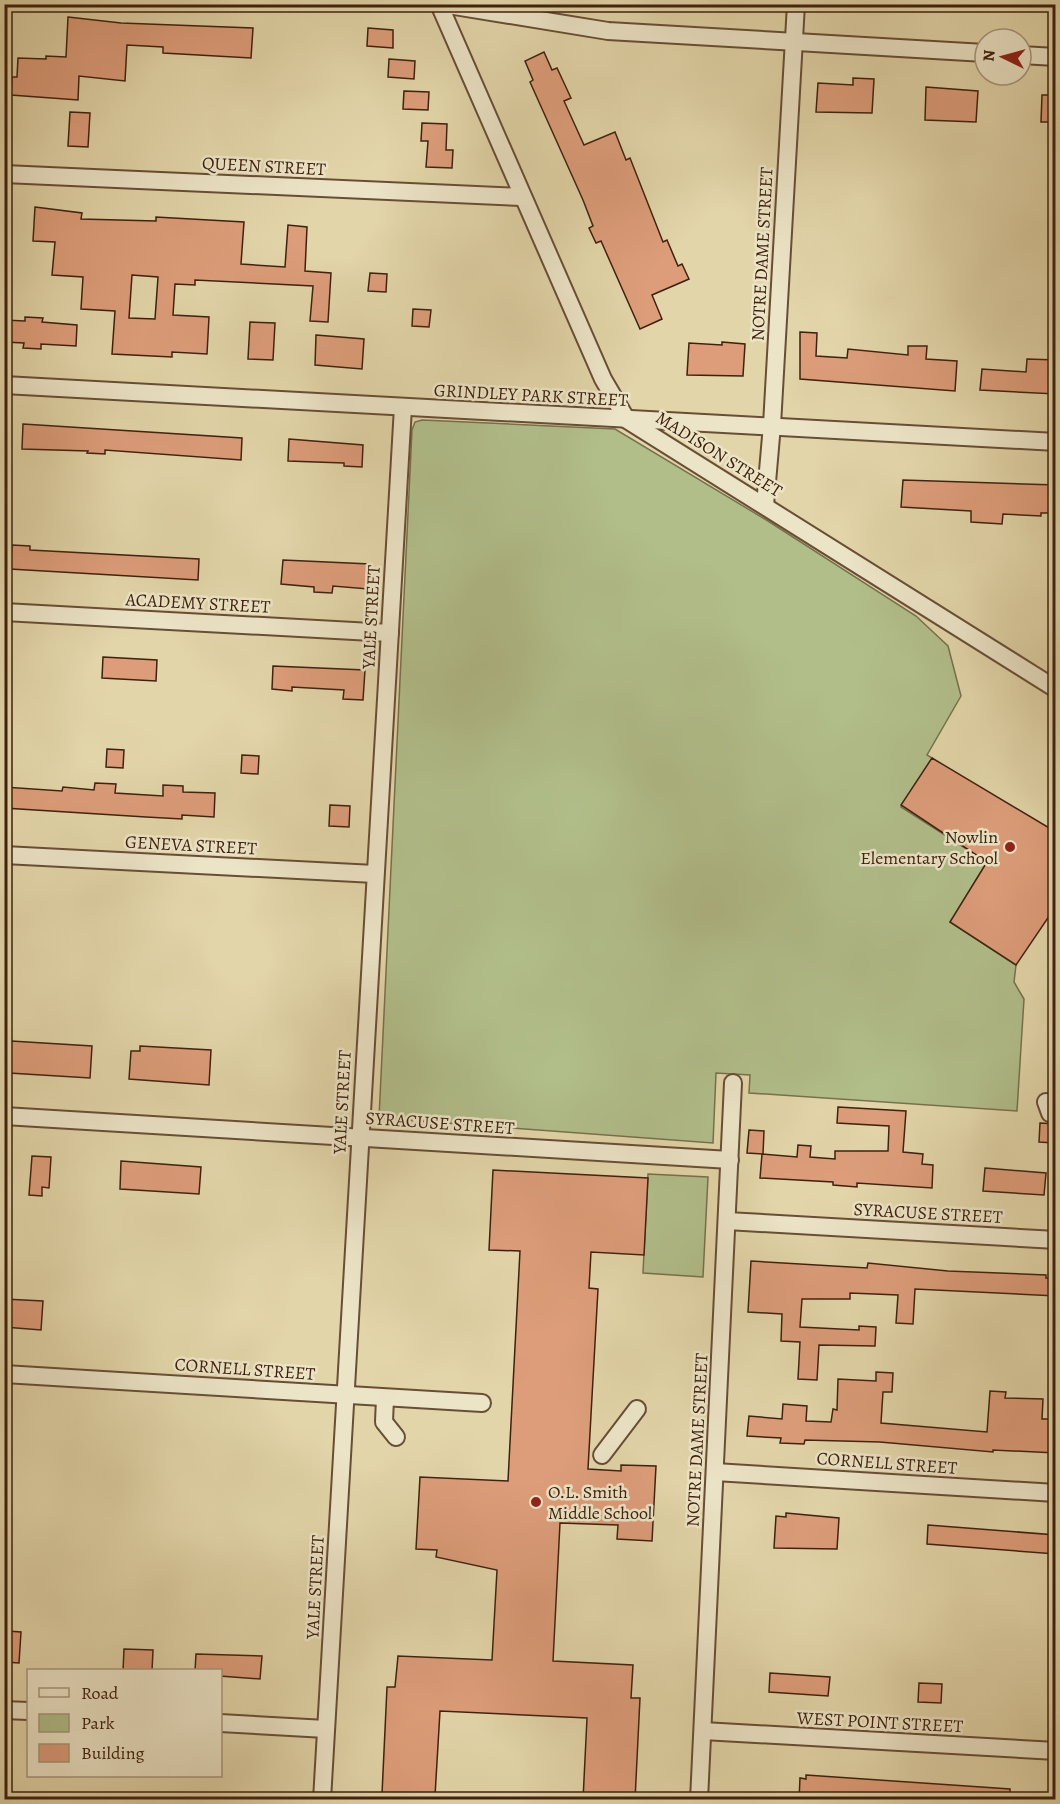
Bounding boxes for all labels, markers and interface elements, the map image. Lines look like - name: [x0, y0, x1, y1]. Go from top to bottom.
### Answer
- north arrow: [973, 27, 1033, 87]
- text: N: [978, 49, 1001, 63]
- street label: QUEEN STREET: [201, 151, 327, 181]
- street label: NOTRE DAME STREET: [745, 166, 779, 342]
- street label: GRINDLEY PARK STREET: [433, 378, 629, 412]
- street label: MADISON STREET: [651, 405, 787, 503]
- street label: YALE STREET: [356, 564, 386, 671]
- street label: ACADEMY STREET: [124, 587, 271, 619]
- place label: Nowlin Elementary School: [860, 825, 999, 870]
- street label: GENEVA STREET: [124, 830, 258, 860]
- marker: Nowlin Elementary School: [1003, 840, 1017, 854]
- street label: YALE STREET: [327, 1049, 357, 1156]
- street label: SYRACUSE STREET: [365, 1106, 515, 1140]
- street label: SYRACUSE STREET: [853, 1197, 1003, 1229]
- street label: CORNELL STREET: [174, 1352, 316, 1386]
- street label: NOTRE DAME STREET: [680, 1352, 714, 1528]
- street label: CORNELL STREET: [816, 1446, 958, 1480]
- place label: O.L. Smith Middle School: [548, 1480, 653, 1525]
- marker: O.L. Smith Middle School: [529, 1495, 543, 1509]
- street label: YALE STREET: [300, 1534, 330, 1641]
- legend: [27, 1669, 222, 1777]
- text: Road: [81, 1681, 119, 1705]
- street label: WEST POINT STREET: [795, 1706, 964, 1738]
- text: Park: [81, 1711, 115, 1735]
- text: Building: [81, 1741, 145, 1765]

